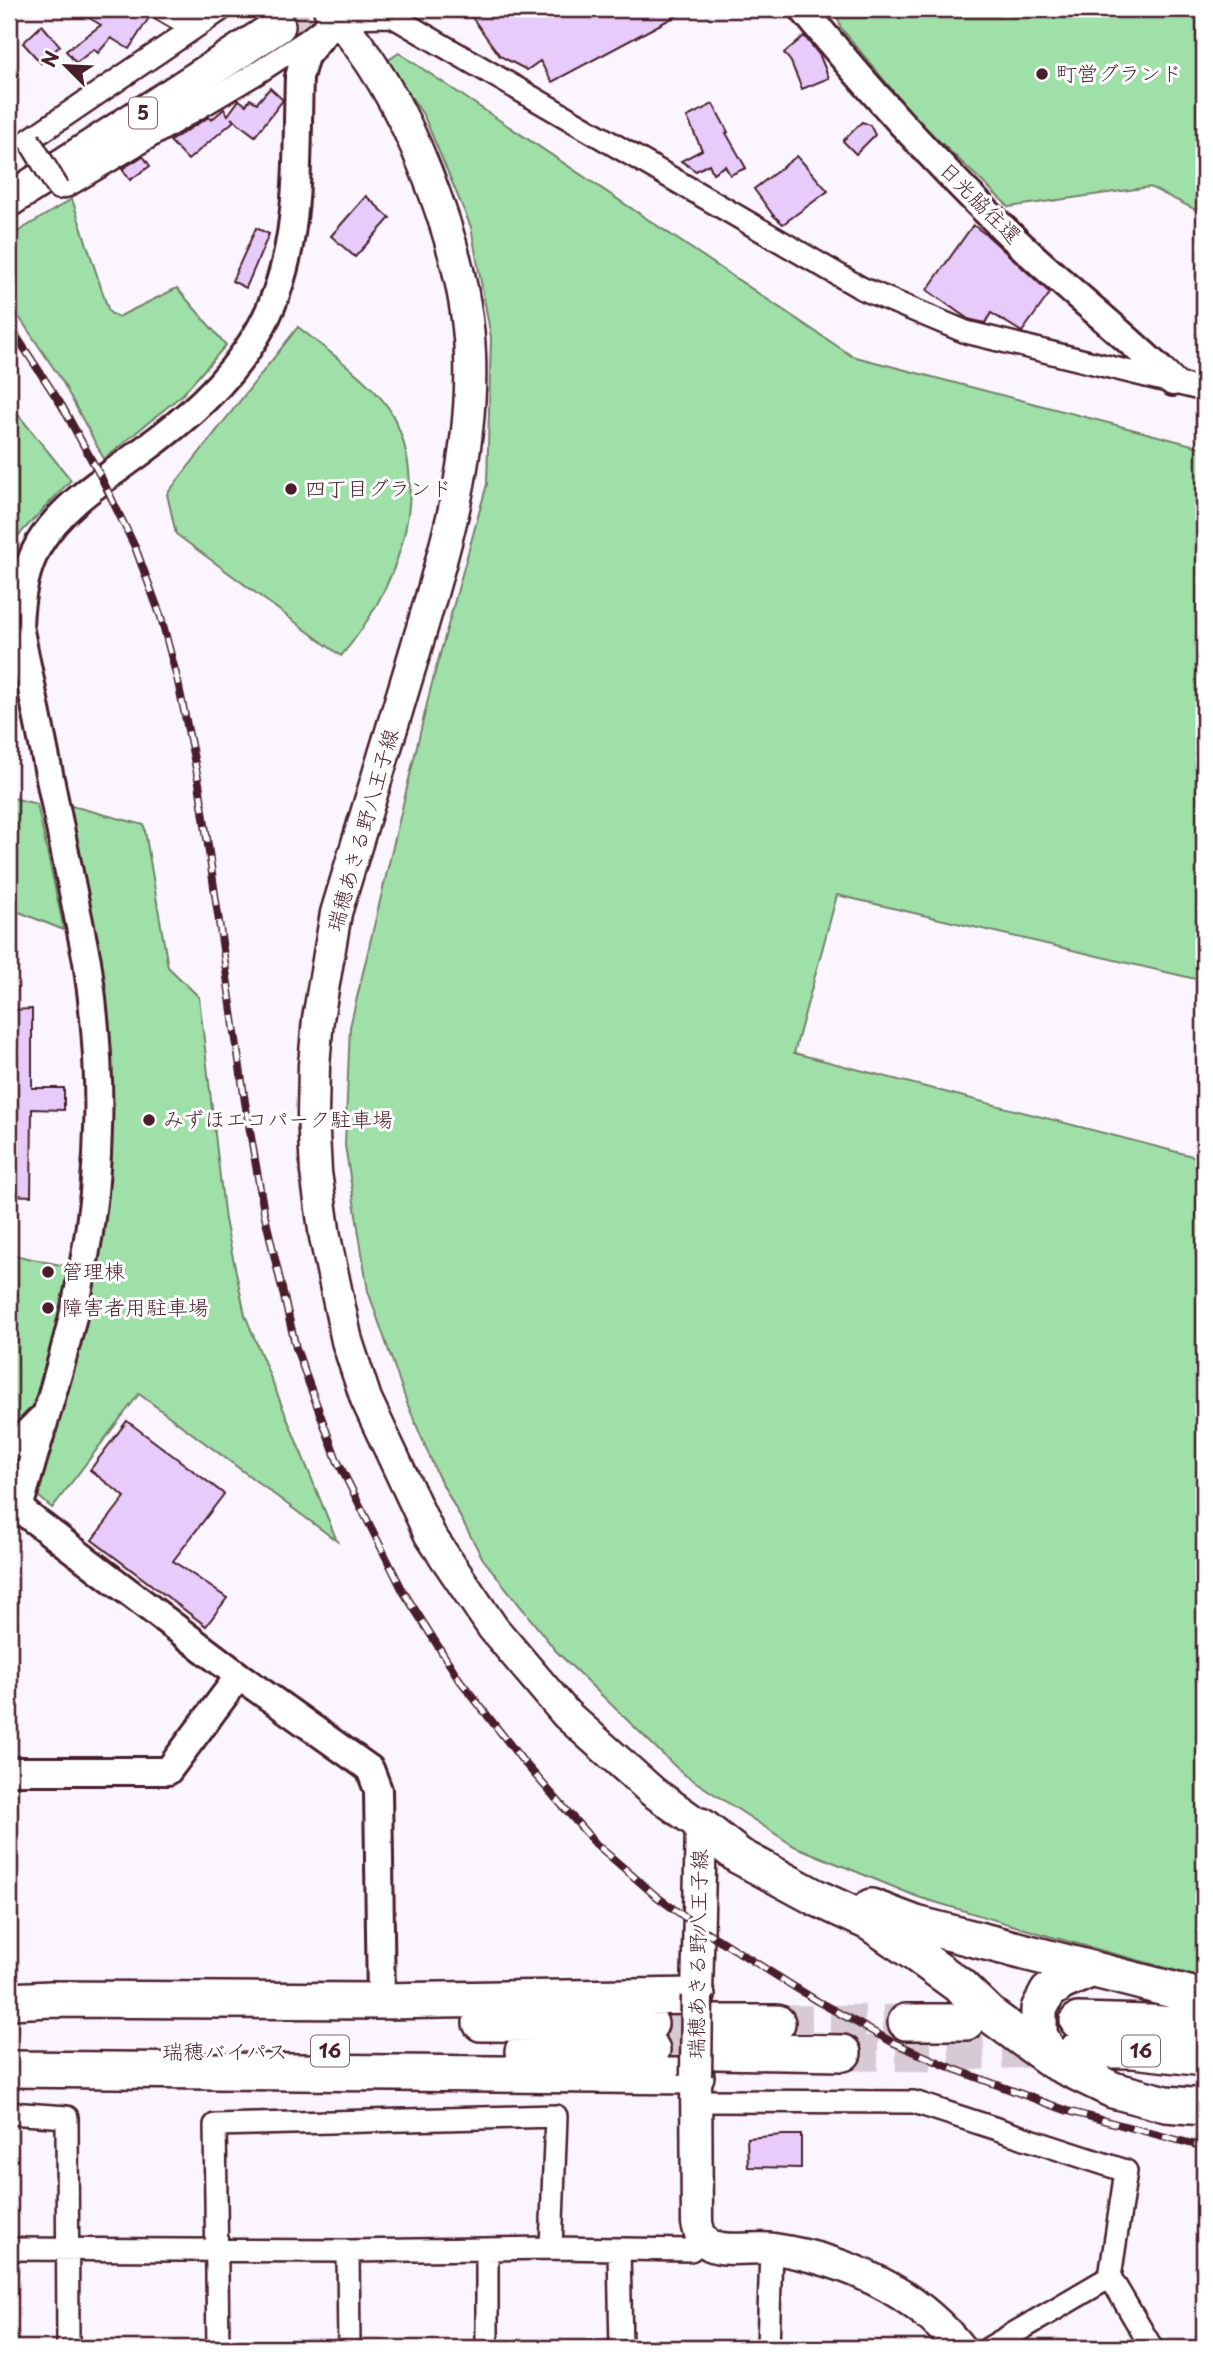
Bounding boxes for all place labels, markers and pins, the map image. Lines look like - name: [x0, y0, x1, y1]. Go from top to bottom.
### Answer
- place label: 町営グランド: [1056, 56, 1182, 88]
- marker: 町営グランド: [1034, 66, 1050, 82]
- place label: 四丁目グランド: [305, 471, 452, 503]
- marker: 四丁目グランド: [283, 481, 299, 497]
- place label: みずほエコパーク駐車場: [163, 1102, 393, 1134]
- marker: みずほエコパーク駐車場: [141, 1112, 157, 1128]
- place label: 管理棟: [62, 1254, 125, 1286]
- marker: 管理棟: [40, 1264, 56, 1280]
- place label: 障害者用駐車場: [62, 1290, 209, 1322]
- marker: 障害者用駐車場: [40, 1300, 56, 1316]

